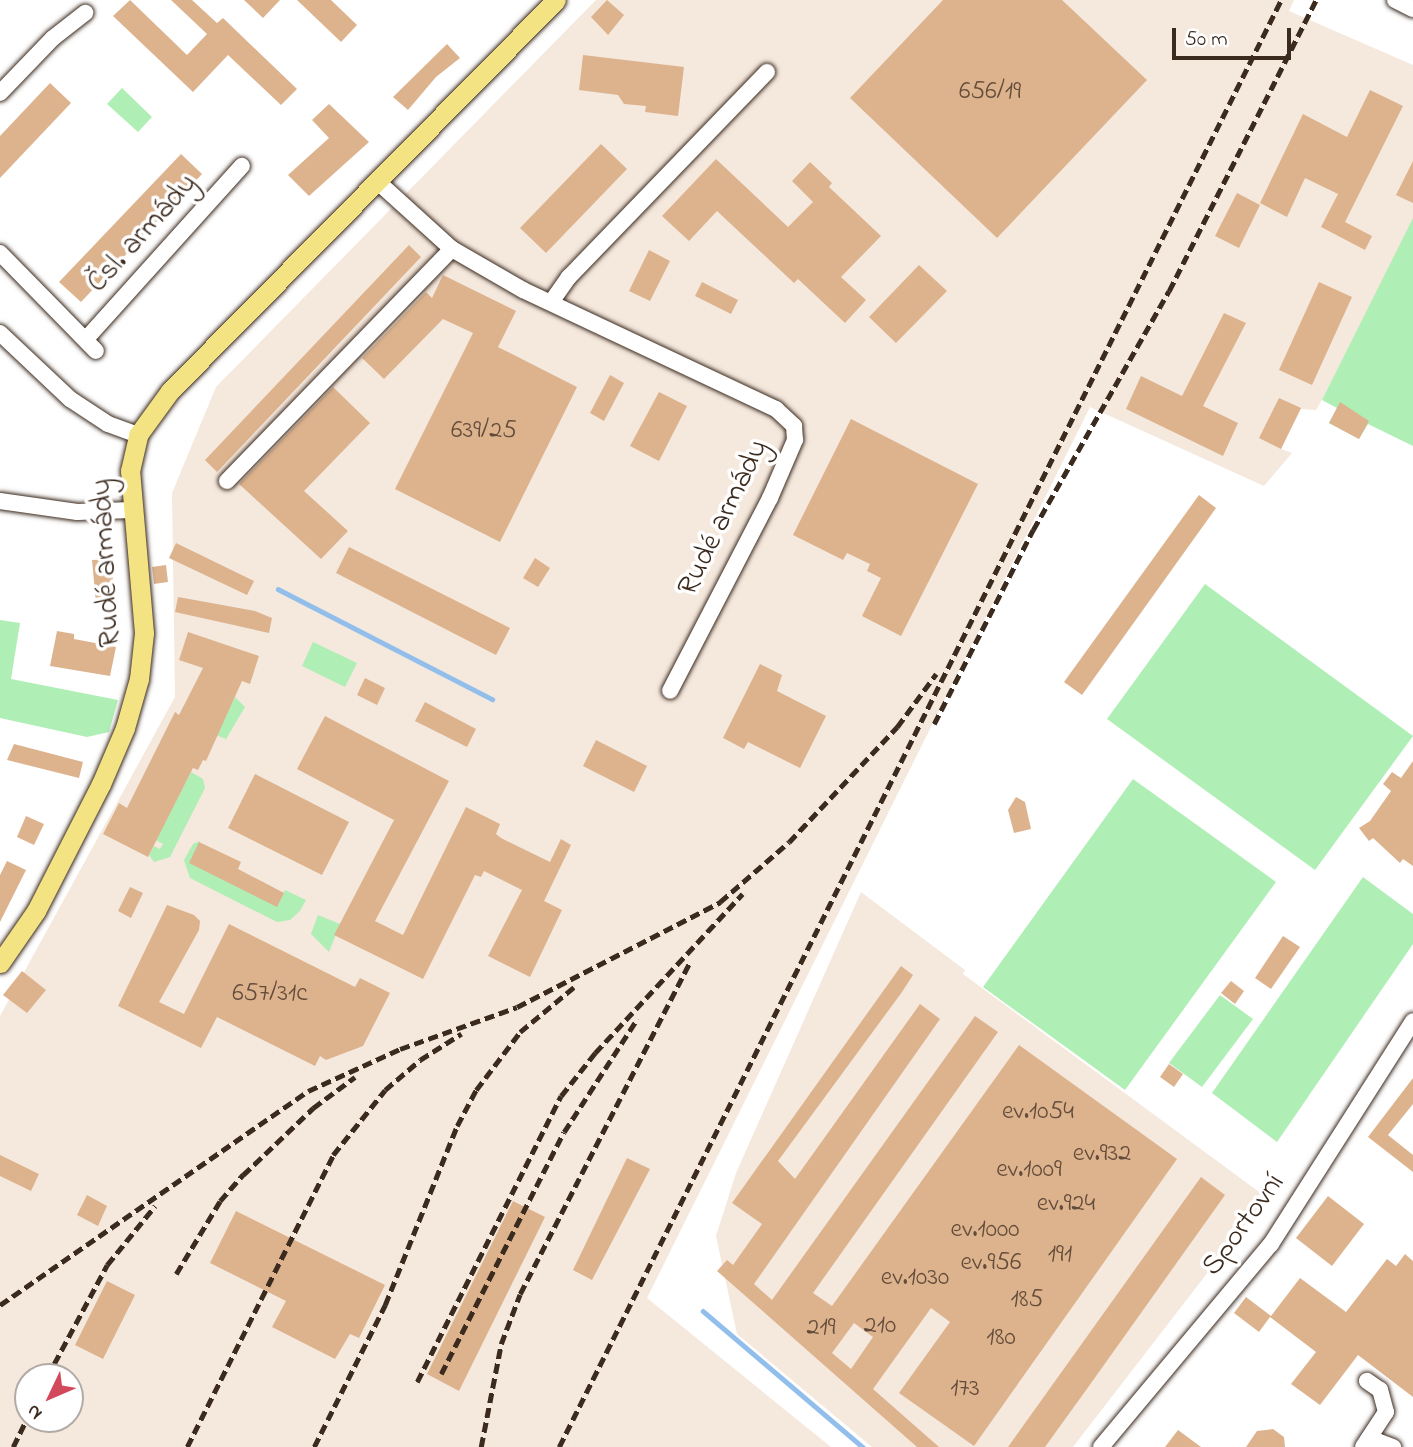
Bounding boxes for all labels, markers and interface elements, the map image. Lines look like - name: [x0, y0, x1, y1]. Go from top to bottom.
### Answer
- scale bar: [1175, 14, 1294, 58]
- text: 50 m: [1185, 25, 1228, 55]
- house number: 656/19: [959, 77, 1021, 109]
- street label: Čsl. armády: [80, 167, 206, 301]
- house number: 639/25: [451, 416, 517, 448]
- street label: Rudé armády: [671, 434, 777, 602]
- street label: Rudé armády: [85, 478, 129, 648]
- house number: 657/31c: [232, 979, 308, 1011]
- house number: ev.1054: [1002, 1097, 1074, 1129]
- house number: ev.932: [1073, 1139, 1131, 1171]
- house number: ev.1009: [996, 1155, 1062, 1187]
- street label: Sportovní: [1195, 1167, 1293, 1283]
- house number: ev.924: [1037, 1189, 1095, 1221]
- house number: ev.1000: [951, 1215, 1019, 1247]
- house number: 191: [1048, 1240, 1072, 1272]
- house number: ev.956: [960, 1248, 1022, 1280]
- house number: ev.1030: [881, 1263, 949, 1295]
- house number: 185: [1011, 1285, 1043, 1317]
- house number: 210: [864, 1311, 896, 1343]
- house number: 219: [806, 1313, 836, 1345]
- house number: 180: [986, 1323, 1016, 1355]
- north arrow: [14, 1363, 84, 1433]
- house number: 173: [950, 1374, 980, 1406]
- text: N: [21, 1398, 49, 1426]

